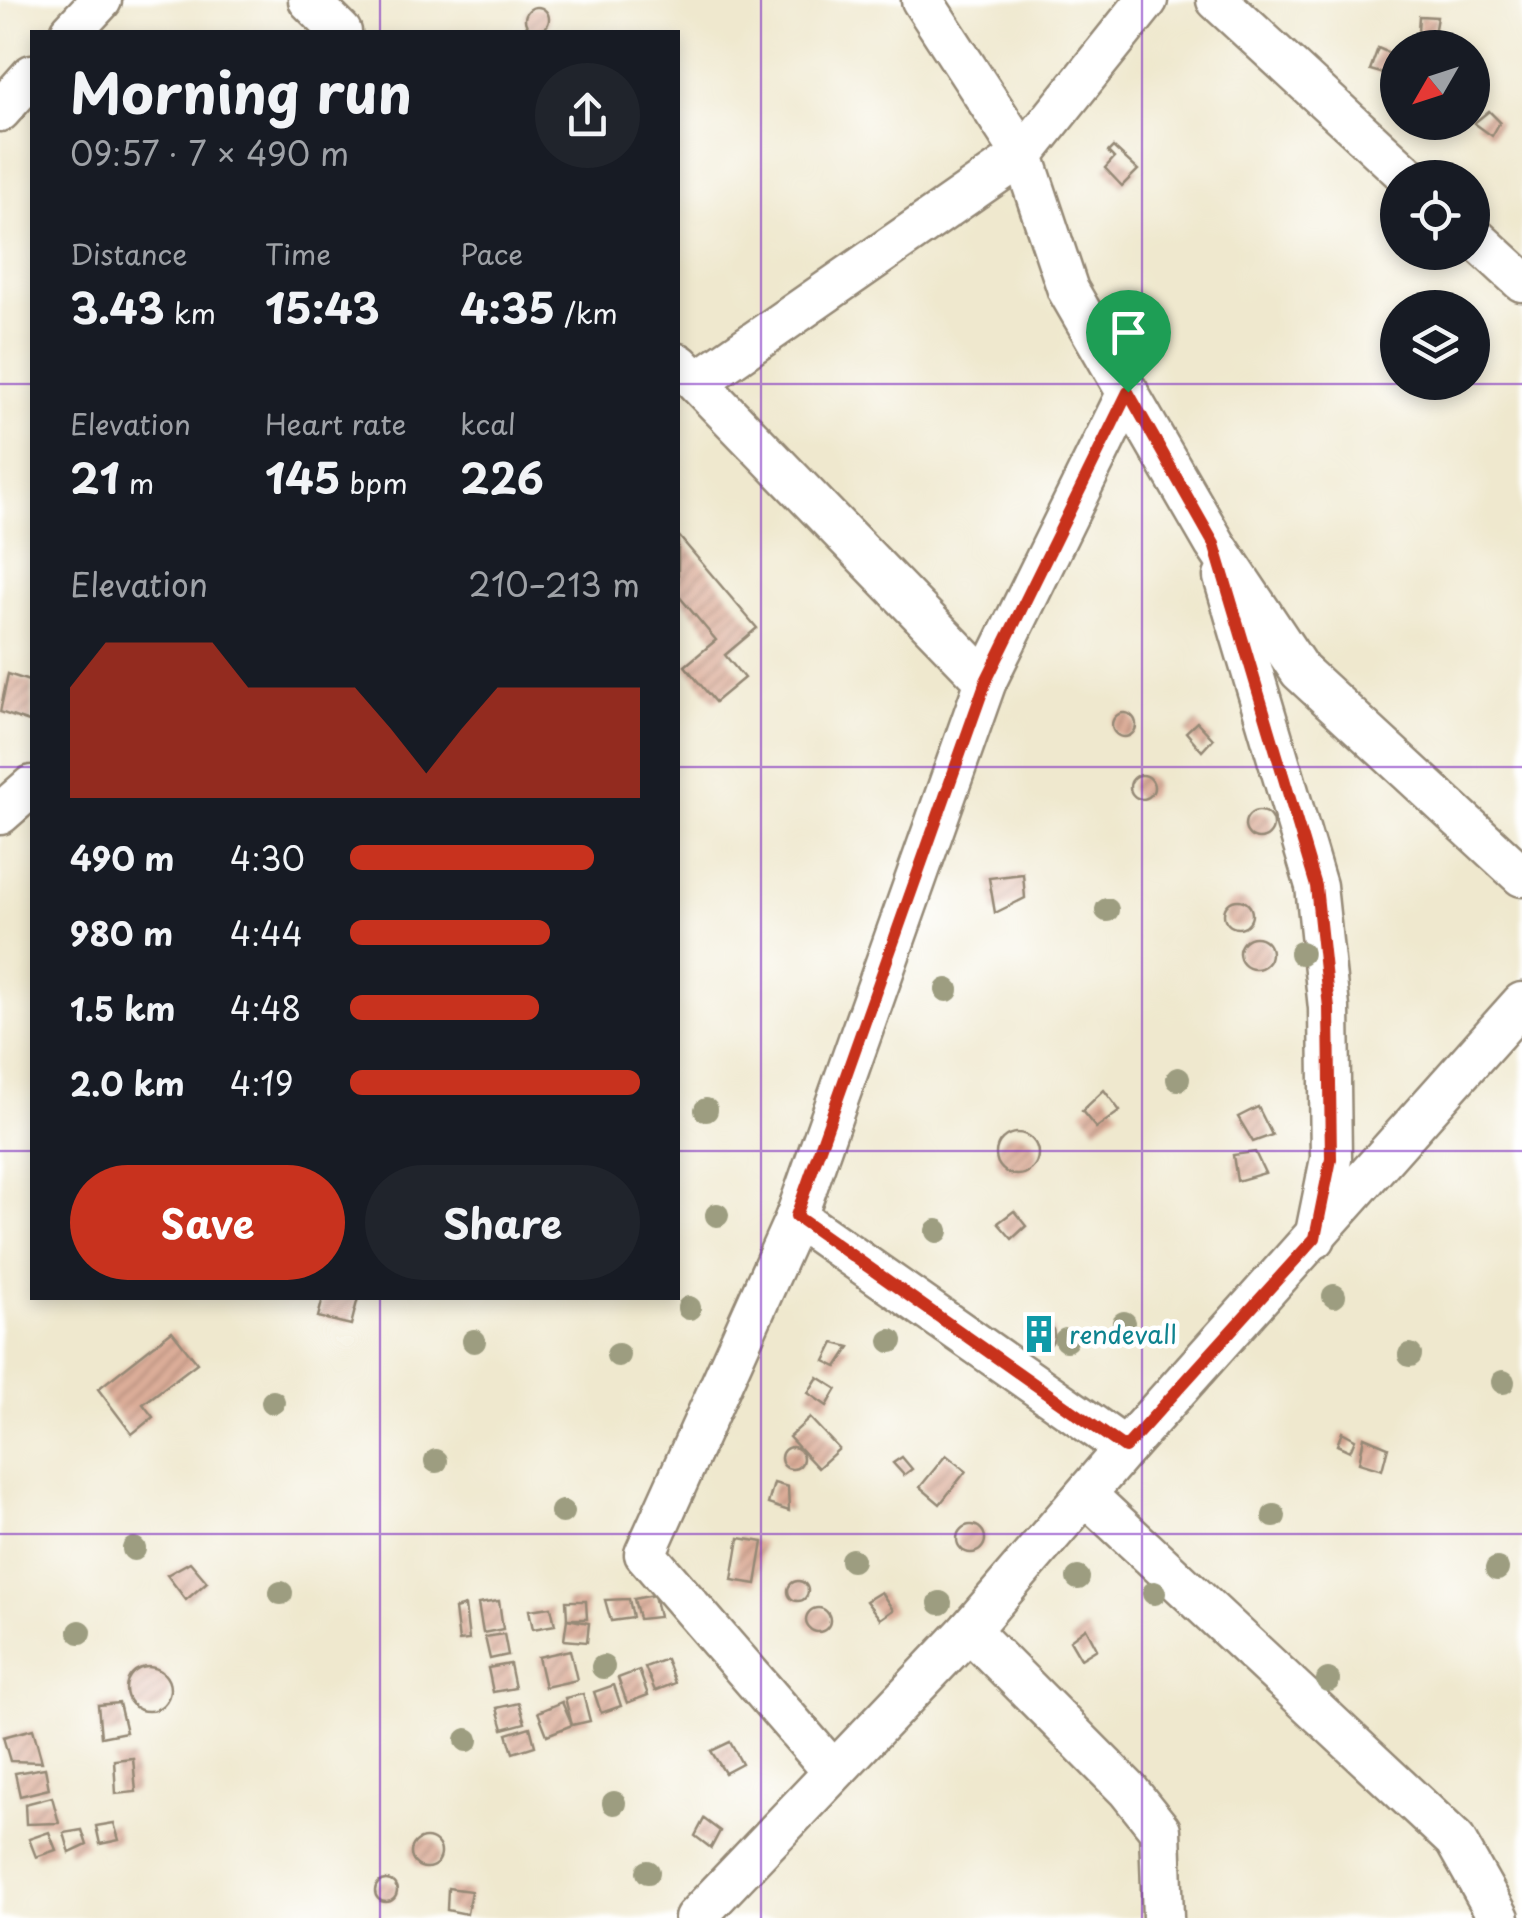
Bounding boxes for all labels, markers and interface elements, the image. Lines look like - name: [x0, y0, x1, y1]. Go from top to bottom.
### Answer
- north arrow: [1380, 30, 1490, 140]
- map controls: [1380, 30, 1490, 400]
- text: Morning run: [70, 50, 412, 133]
- button: share: [535, 63, 640, 168]
- text: 09:57 · 7 × 490 m: [70, 129, 349, 177]
- button: locate: [1380, 160, 1490, 270]
- text: Distance: [70, 232, 188, 275]
- text: Time: [265, 232, 331, 275]
- text: Pace: [460, 232, 523, 275]
- text: 3.43: [70, 275, 165, 338]
- text: 15:43: [265, 275, 380, 338]
- text: 4:35: [460, 275, 555, 338]
- pin: [1086, 290, 1171, 393]
- button: layers: [1380, 290, 1490, 400]
- text: km: [165, 291, 216, 334]
- text: /km: [555, 291, 618, 334]
- icon: arrive: [1101, 305, 1156, 360]
- text: Elevation: [70, 402, 191, 445]
- text: Heart rate: [265, 402, 406, 445]
- text: kcal: [460, 402, 516, 445]
- text: 21: [70, 445, 120, 508]
- text: 145: [265, 445, 341, 508]
- text: 226: [460, 445, 544, 508]
- text: m: [120, 461, 154, 504]
- text: bpm: [341, 461, 408, 504]
- text: Elevation: [70, 560, 208, 608]
- text: 210–213 m: [468, 560, 640, 608]
- text: 490 m: [70, 834, 174, 882]
- text: 4:30: [230, 834, 305, 882]
- text: 980 m: [70, 909, 173, 957]
- text: 4:44: [230, 909, 303, 957]
- text: 1.5 km: [70, 984, 175, 1032]
- text: 4:48: [230, 984, 301, 1032]
- text: 2.0 km: [70, 1059, 185, 1107]
- text: 4:19: [230, 1059, 293, 1107]
- button: Save: [70, 1165, 345, 1280]
- button: Share: [365, 1165, 640, 1280]
- building icon: rendevall: [1018, 1313, 1060, 1355]
- place label: rendevall: [1069, 1315, 1177, 1353]

